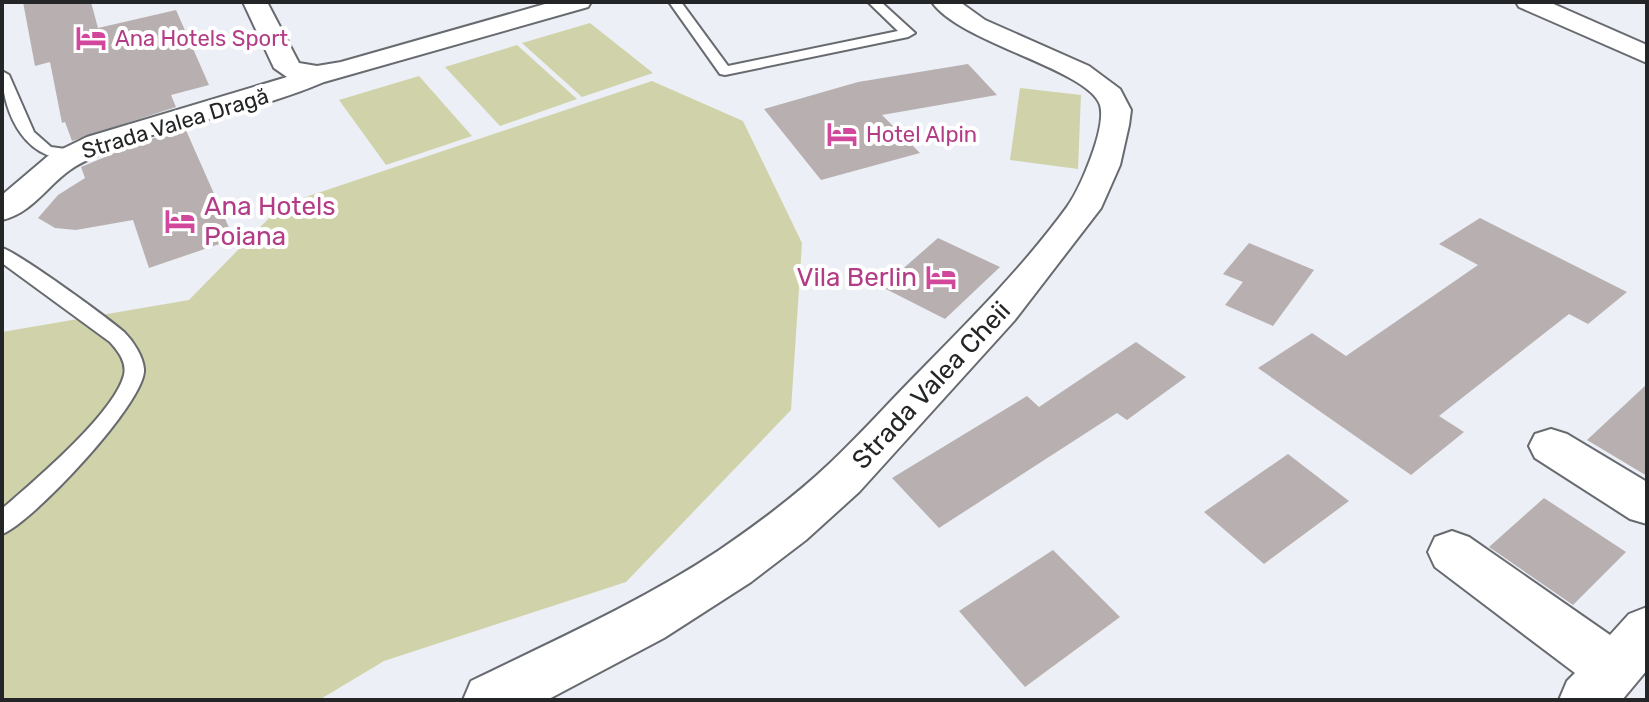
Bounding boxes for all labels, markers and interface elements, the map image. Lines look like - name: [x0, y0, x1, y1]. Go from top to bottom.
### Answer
- hotel icon: Ana Hotels Sport: [74, 21, 108, 55]
- place label: Ana Hotels Sport: [115, 25, 288, 52]
- street label: Strada Valea Dragă: [78, 82, 272, 165]
- hotel icon: Hotel Alpin: [825, 117, 859, 151]
- place label: Hotel Alpin: [866, 121, 977, 148]
- place label: Ana Hotels Poiana: [204, 191, 336, 252]
- hotel icon: Ana Hotels Poiana: [163, 204, 197, 238]
- hotel icon: Vila Berlin: [924, 260, 958, 294]
- place label: Vila Berlin: [797, 262, 917, 293]
- street label: Strada Valea Cheii: [846, 295, 1017, 476]

